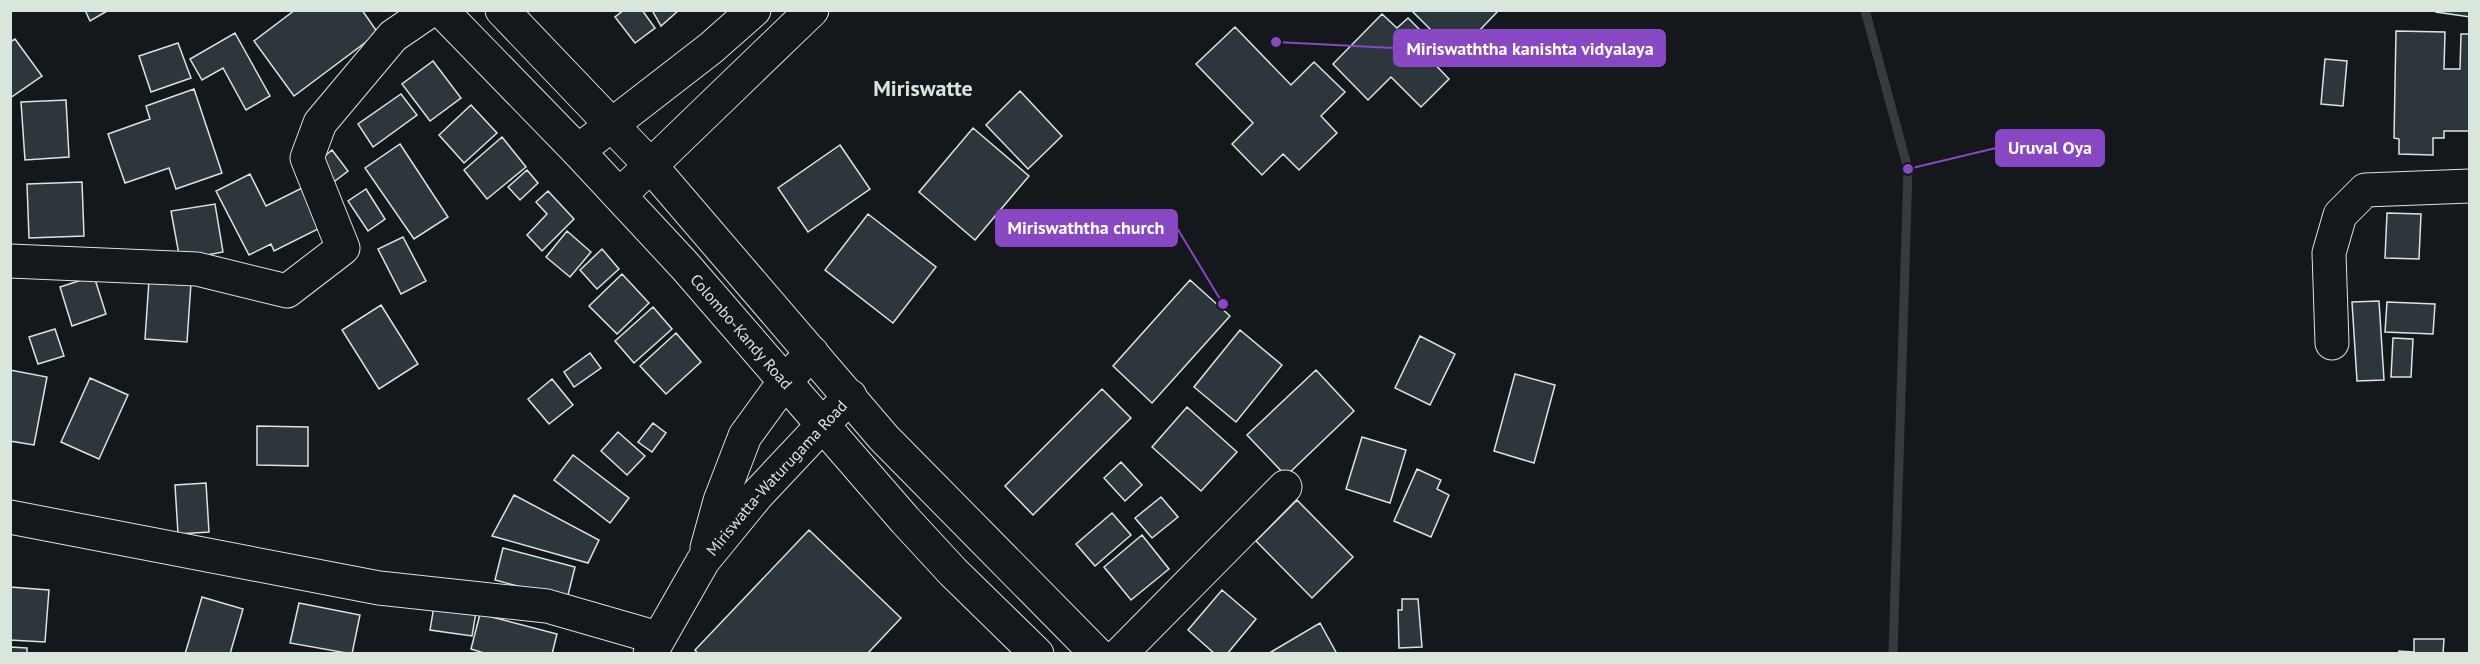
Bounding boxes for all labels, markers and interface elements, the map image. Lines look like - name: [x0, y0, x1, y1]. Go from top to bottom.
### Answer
- callout: Miriswaththa kanishta vidyalaya: [1394, 30, 1665, 66]
- text: Miriswaththa kanishta vidyalaya: [1406, 37, 1654, 60]
- district label: Miriswatte: [873, 74, 973, 102]
- callout: Uruval Oya: [1996, 130, 2104, 166]
- text: Uruval Oya: [2008, 136, 2092, 159]
- callout: Miriswaththa church: [996, 210, 1177, 246]
- text: Miriswaththa church: [1008, 216, 1164, 239]
- street label: Colombo-Kandy Road: [686, 269, 797, 393]
- street label: Miriswatta-Waturugama Road: [702, 396, 851, 560]

